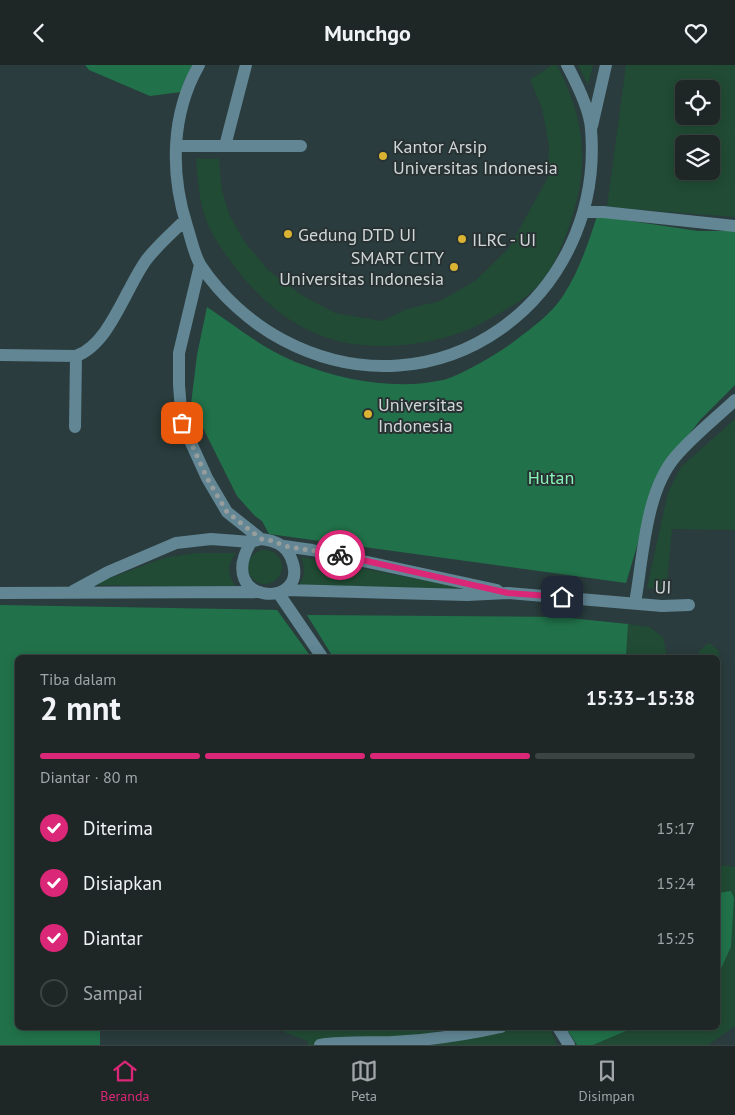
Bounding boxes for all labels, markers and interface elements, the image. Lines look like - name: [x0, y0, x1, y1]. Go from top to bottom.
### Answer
- icon: back: [25, 19, 53, 47]
- text: Munchgo: [324, 19, 411, 47]
- icon: heart: [682, 19, 710, 47]
- map controls: [675, 80, 720, 180]
- button: locate: [675, 80, 720, 125]
- place label: Kantor Arsip Universitas Indonesia: [393, 135, 558, 179]
- button: layers: [675, 135, 720, 180]
- marker: Kantor Arsip Universitas Indonesia: [377, 150, 389, 162]
- place label: Gedung DTD UI: [298, 223, 416, 246]
- marker: Gedung DTD UI: [282, 228, 294, 240]
- place label: ILRC - UI: [472, 228, 536, 251]
- marker: ILRC - UI: [456, 233, 468, 245]
- place label: SMART CITY Universitas Indonesia: [279, 246, 444, 290]
- marker: SMART CITY Universitas Indonesia: [448, 261, 460, 273]
- place label: Universitas Indonesia: [378, 393, 463, 437]
- pin: [161, 402, 203, 444]
- marker: Universitas Indonesia: [362, 408, 374, 420]
- icon: bag: [168, 409, 196, 437]
- park label: Hutan: [528, 466, 574, 489]
- courier: [315, 530, 365, 580]
- icon: bike: [326, 541, 354, 569]
- street label: UI: [654, 575, 672, 599]
- pin: [541, 576, 583, 618]
- icon: home: [548, 583, 576, 611]
- text: Tiba dalam: [40, 669, 116, 689]
- text: 15:33–15:38: [586, 686, 695, 710]
- text: 2 mnt: [40, 687, 121, 729]
- text: Diantar · 80 m: [40, 767, 138, 787]
- icon: check: [40, 814, 68, 842]
- text: Diterima: [83, 816, 153, 840]
- text: 15:17: [657, 818, 695, 838]
- icon: check: [40, 869, 68, 897]
- text: Disiapkan: [83, 871, 162, 895]
- text: 15:24: [657, 873, 695, 893]
- icon: check: [40, 924, 68, 952]
- text: Diantar: [83, 926, 143, 950]
- text: 15:25: [657, 928, 695, 948]
- text: Sampai: [83, 981, 143, 1005]
- tab: Beranda: [100, 1057, 149, 1105]
- tab: Peta: [350, 1057, 378, 1105]
- tab: Disimpan: [579, 1057, 635, 1105]

